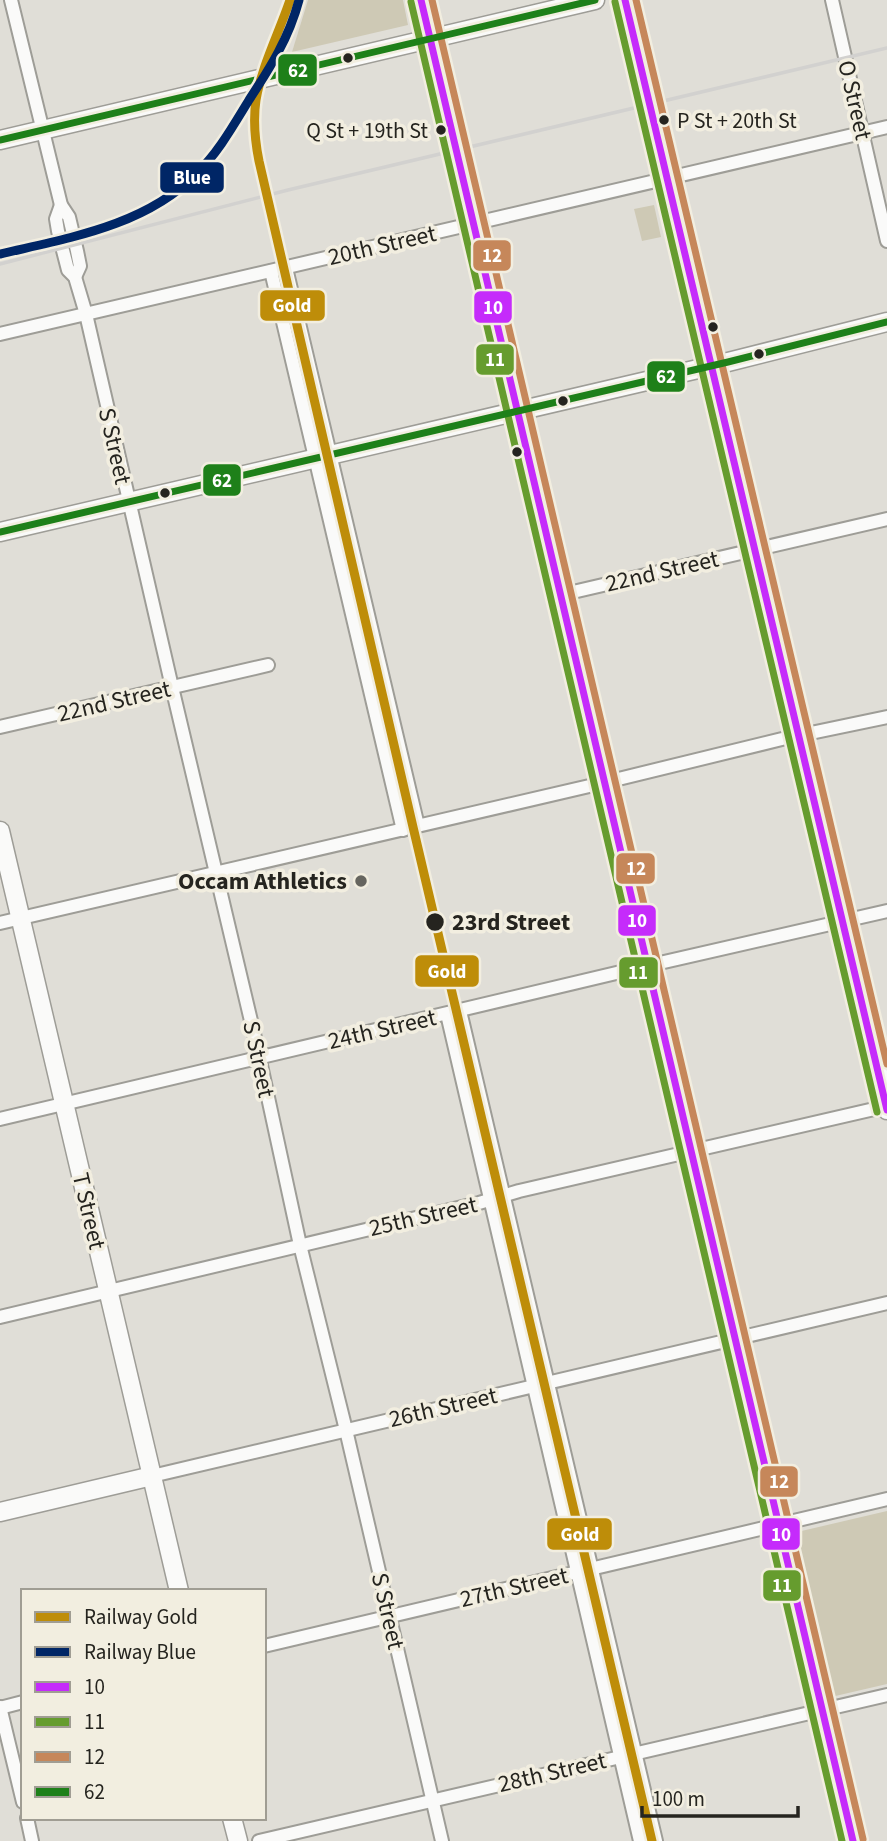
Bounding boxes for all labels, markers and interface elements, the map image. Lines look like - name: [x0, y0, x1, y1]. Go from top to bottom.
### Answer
- unlabelled marker: [341, 51, 355, 65]
- line badge: 62: [277, 53, 318, 87]
- street label: O Street: [828, 57, 881, 143]
- text: 62: [288, 58, 308, 85]
- place label: P St + 20th St: [677, 105, 797, 137]
- marker: P St + 20th St: [657, 113, 671, 127]
- place label: Q St + 19th St: [306, 115, 429, 147]
- marker: Q St + 19th St: [434, 123, 448, 137]
- line badge: Blue: [159, 161, 225, 194]
- text: Blue: [173, 165, 211, 192]
- street label: 20th Street: [325, 216, 440, 275]
- line badge: 12: [472, 239, 512, 272]
- text: 12: [482, 243, 502, 270]
- line badge: Gold: [259, 289, 326, 322]
- line badge: 10: [473, 290, 513, 324]
- text: Gold: [273, 293, 312, 320]
- text: 10: [483, 295, 503, 322]
- unlabelled marker: [706, 320, 720, 334]
- line badge: 11: [475, 343, 515, 376]
- text: 11: [485, 347, 505, 374]
- unlabelled marker: [752, 347, 766, 361]
- line badge: 62: [646, 360, 686, 393]
- text: 62: [656, 364, 676, 391]
- unlabelled marker: [556, 394, 570, 408]
- street label: S Street: [89, 404, 140, 488]
- unlabelled marker: [510, 445, 524, 459]
- line badge: 62: [202, 463, 242, 497]
- text: 62: [212, 468, 232, 495]
- unlabelled marker: [158, 486, 172, 500]
- street label: 22nd Street: [602, 541, 722, 601]
- street label: 22nd Street: [54, 671, 174, 731]
- line badge: 12: [615, 852, 656, 885]
- text: 12: [626, 856, 646, 883]
- place label: Occam Athletics: [178, 864, 347, 899]
- marker: Occam Athletics: [353, 873, 369, 889]
- line badge: 10: [617, 904, 657, 937]
- place label: 23rd Street: [452, 905, 570, 940]
- text: 10: [627, 908, 647, 935]
- marker: 23rd Street: [424, 911, 446, 933]
- line badge: Gold: [414, 954, 480, 988]
- line badge: 11: [618, 956, 659, 989]
- text: Gold: [428, 959, 467, 986]
- text: 11: [628, 960, 648, 987]
- street label: 24th Street: [325, 1000, 440, 1059]
- street label: S Street: [233, 1017, 284, 1101]
- street label: T Street: [63, 1169, 114, 1253]
- street label: 25th Street: [366, 1187, 481, 1246]
- street label: 26th Street: [386, 1378, 501, 1437]
- line badge: 12: [759, 1465, 799, 1498]
- text: 12: [769, 1469, 789, 1496]
- line badge: Gold: [546, 1517, 613, 1551]
- line badge: 10: [761, 1517, 801, 1551]
- text: Gold: [561, 1522, 600, 1549]
- text: 10: [771, 1522, 791, 1549]
- street label: 27th Street: [457, 1558, 572, 1617]
- street label: S Street: [362, 1569, 413, 1653]
- line badge: 11: [762, 1569, 802, 1602]
- text: 11: [772, 1573, 792, 1600]
- legend: [21, 1589, 266, 1820]
- text: Railway Gold: [84, 1602, 198, 1632]
- text: Railway Blue: [84, 1637, 196, 1667]
- text: 10: [84, 1672, 105, 1702]
- text: 11: [84, 1707, 105, 1737]
- text: 12: [84, 1742, 105, 1772]
- street label: 28th Street: [495, 1743, 610, 1802]
- scale bar: [642, 1774, 798, 1818]
- text: 62: [84, 1777, 105, 1807]
- text: 100 m: [652, 1784, 705, 1814]

